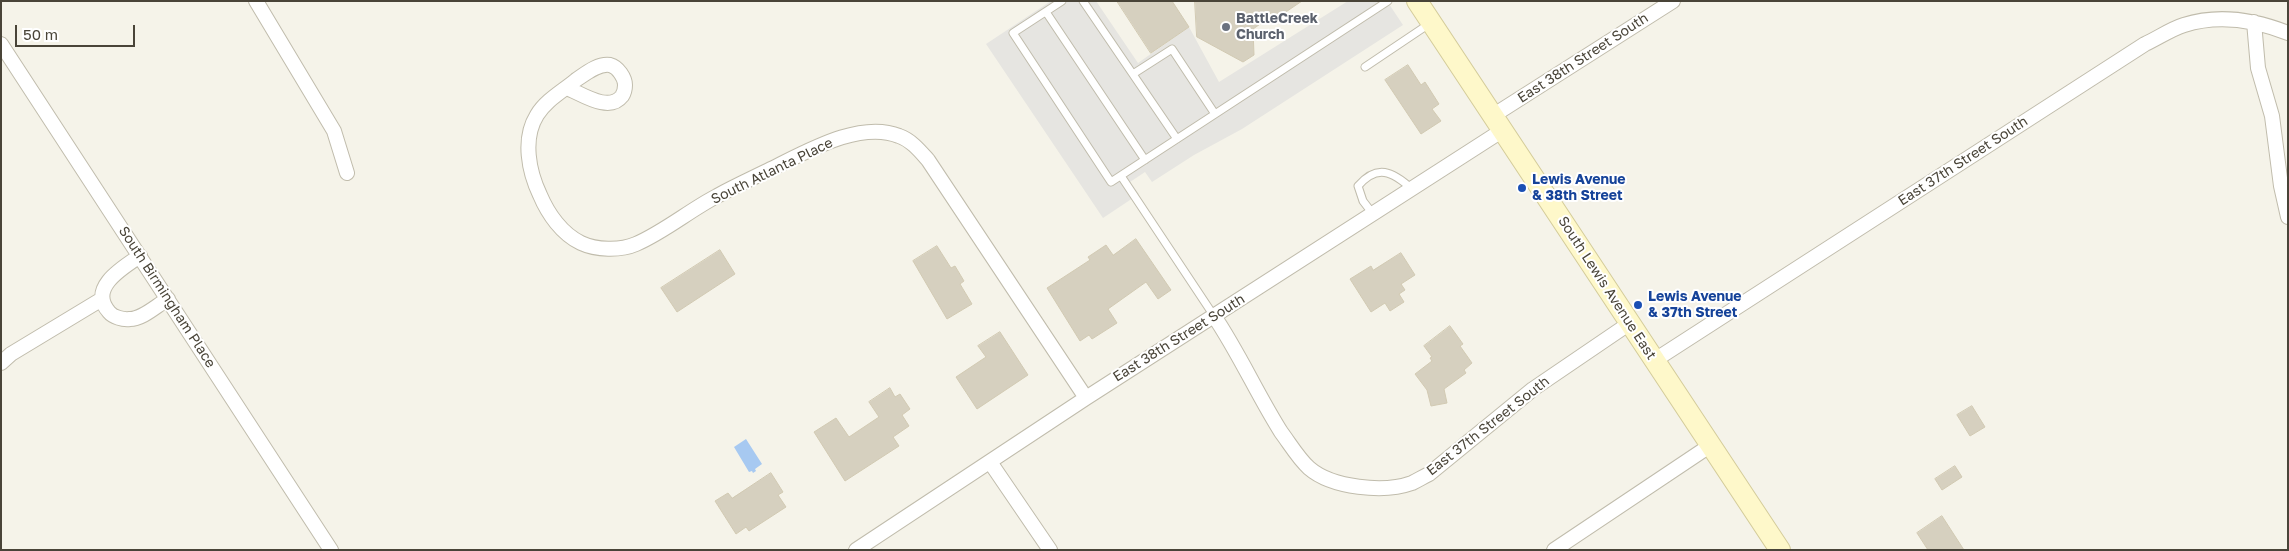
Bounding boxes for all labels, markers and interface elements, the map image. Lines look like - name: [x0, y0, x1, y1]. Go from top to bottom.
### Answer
- street label: East 38th Street South: [1515, 9, 1651, 107]
- place label: BattleCreek Church: [1236, 11, 1318, 44]
- scale bar: [18, 15, 138, 47]
- marker: BattleCreek Church: [1220, 21, 1232, 33]
- text: 50 m: [23, 25, 58, 43]
- street label: East 37th Street South: [1895, 113, 2031, 209]
- street label: South Atlanta Place: [708, 134, 836, 208]
- place label: Lewis Avenue & 38th Street: [1532, 172, 1626, 204]
- marker: Lewis Avenue & 38th Street: [1516, 182, 1528, 194]
- street label: South Lewis Avenue East: [1554, 213, 1660, 363]
- street label: South Birmingham Place: [115, 223, 219, 371]
- place label: Lewis Avenue & 37th Street: [1648, 289, 1742, 322]
- street label: East 38th Street South: [1110, 291, 1248, 385]
- marker: Lewis Avenue & 37th Street: [1632, 299, 1644, 311]
- street label: East 37th Street South: [1423, 373, 1553, 479]

